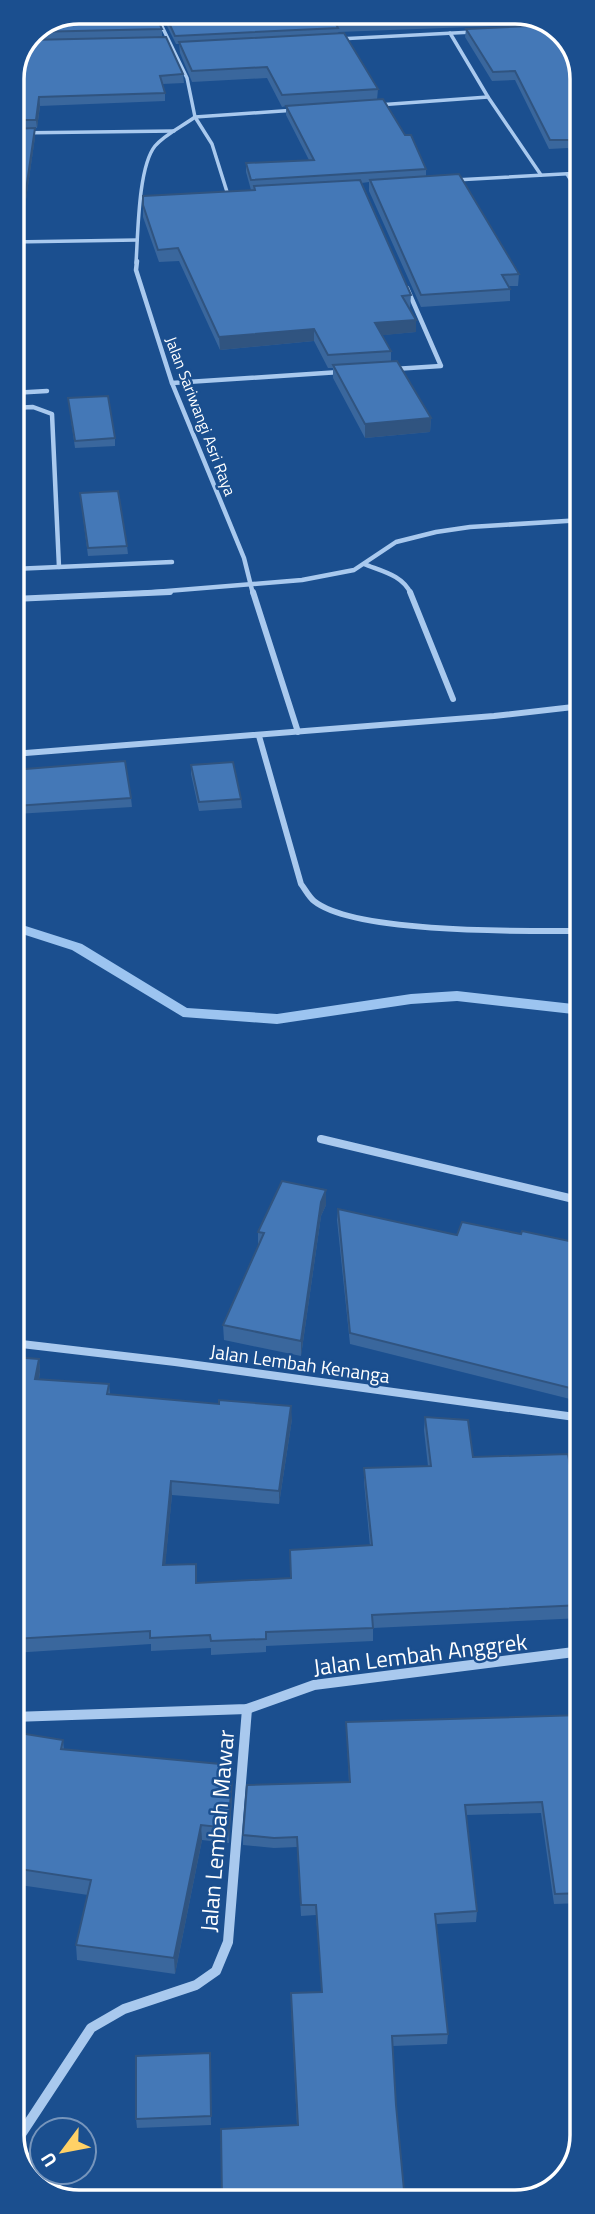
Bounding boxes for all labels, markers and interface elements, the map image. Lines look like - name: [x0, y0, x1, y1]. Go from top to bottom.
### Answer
- street label: Jalan Sariwangi Asri Raya: [159, 333, 243, 499]
- street label: Jalan Lembah Kenanga: [208, 1336, 392, 1390]
- street label: Jalan Lembah Anggrek: [311, 1624, 529, 1684]
- street label: Jalan Lembah Mawar: [191, 1728, 243, 1934]
- north arrow: [28, 2116, 98, 2186]
- text: U: [33, 2147, 64, 2173]

